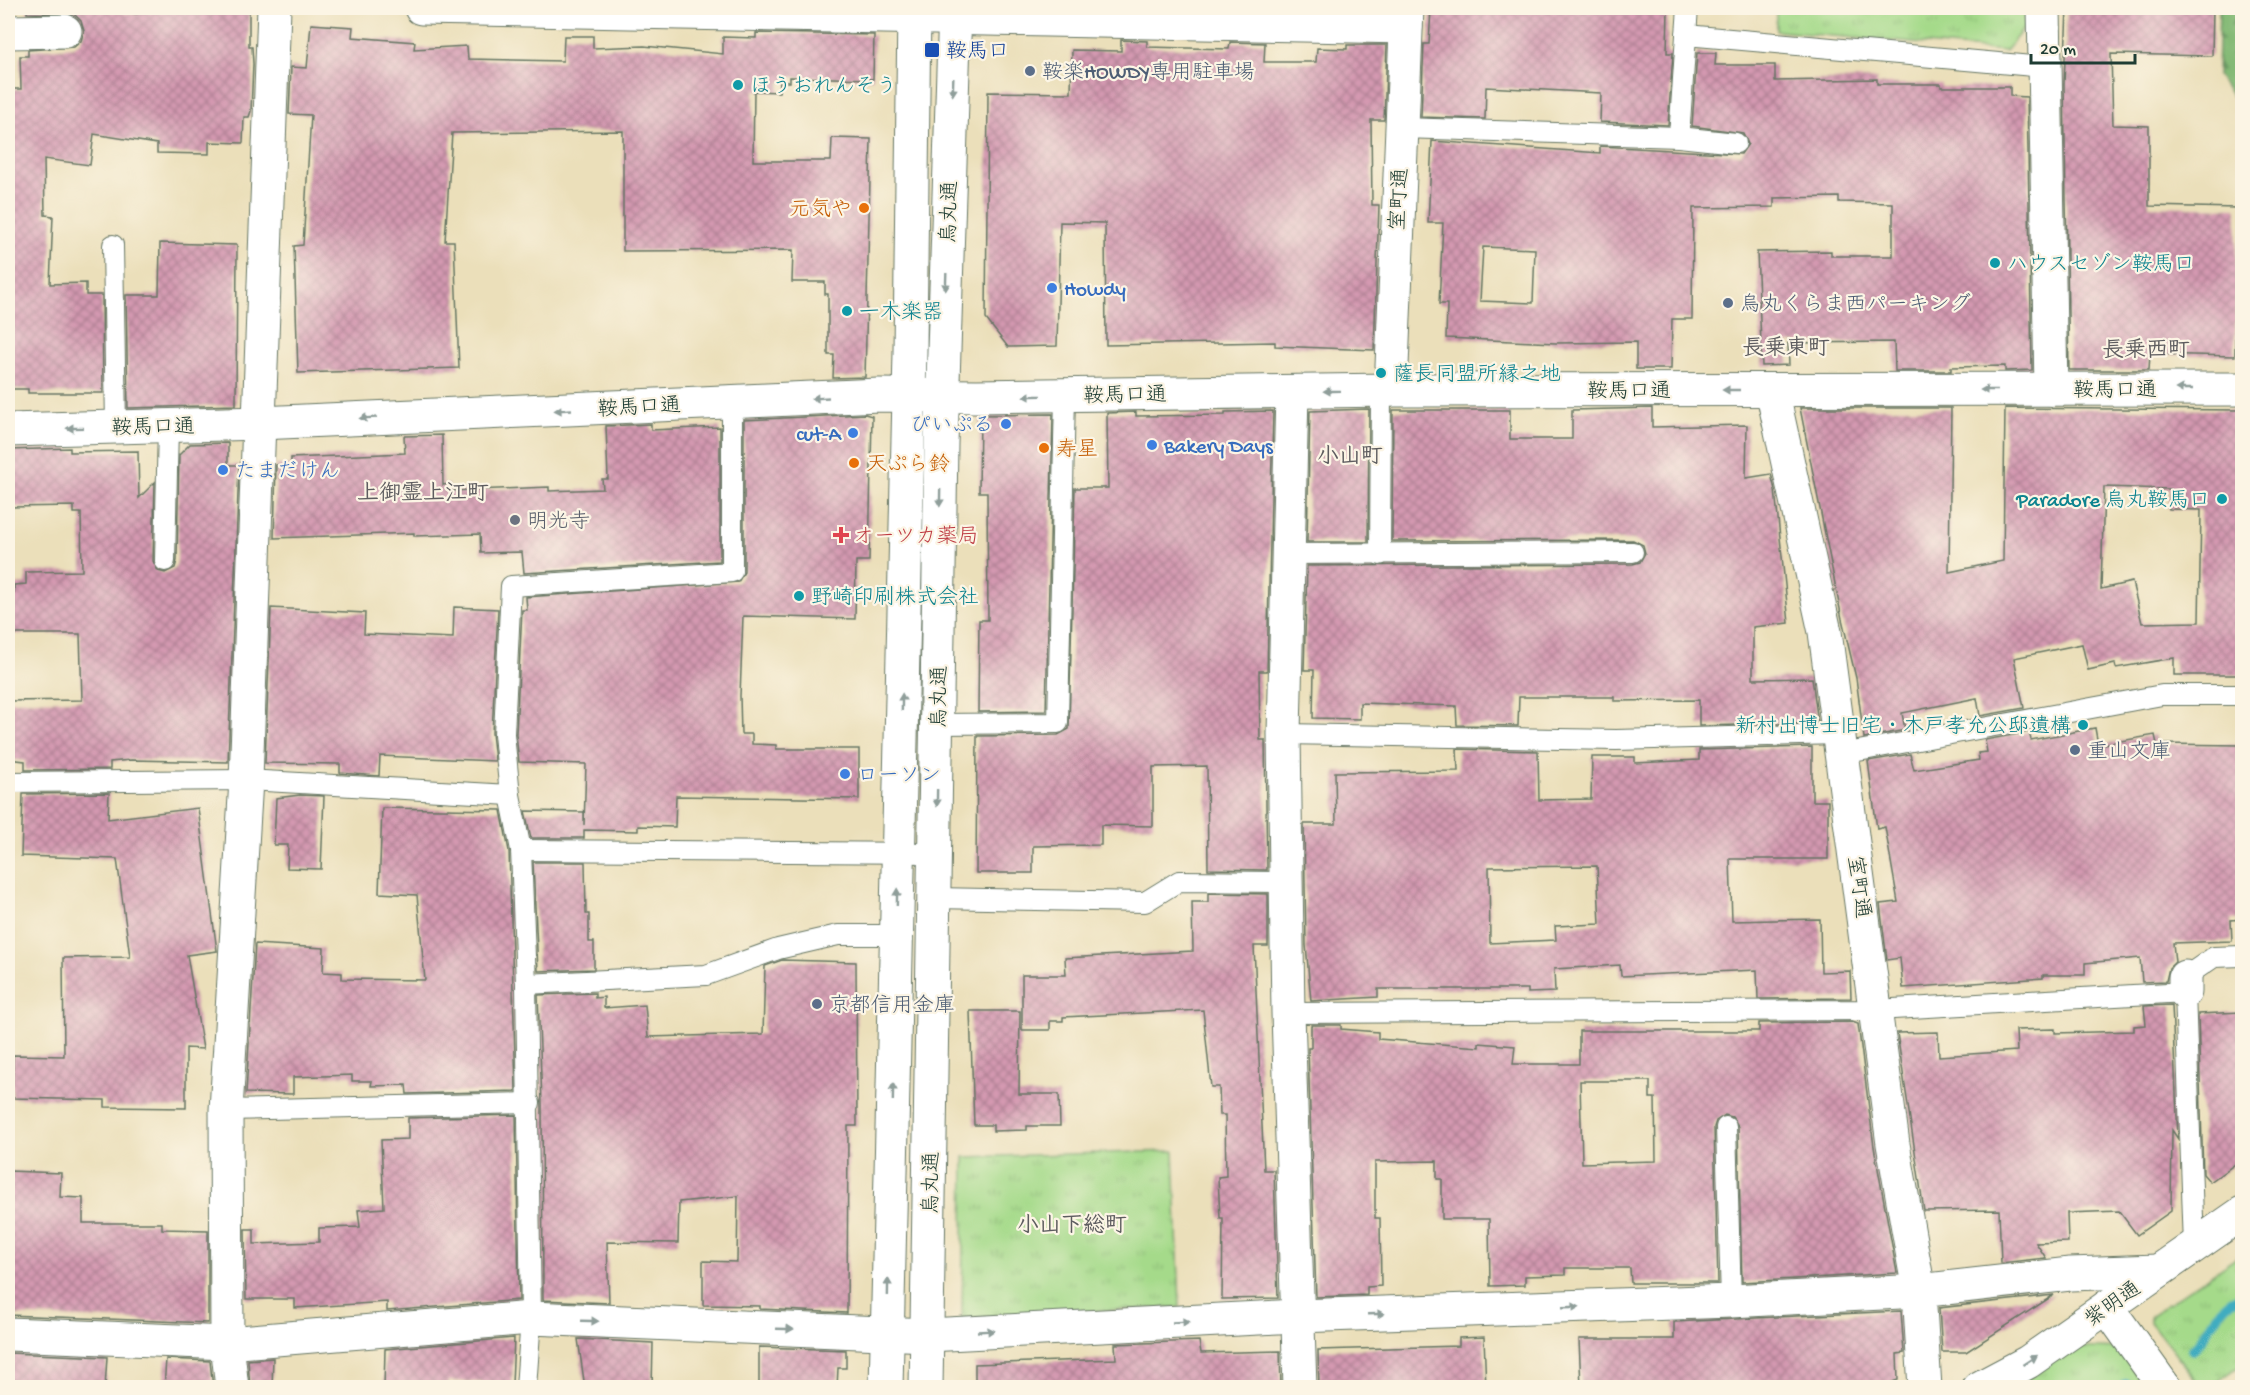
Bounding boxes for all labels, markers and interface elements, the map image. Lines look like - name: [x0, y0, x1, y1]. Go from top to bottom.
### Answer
- scale bar: [2031, 27, 2134, 65]
- place label: 鞍馬口: [946, 40, 1009, 66]
- text: 20 m: [2040, 40, 2076, 61]
- marker: 鞍馬口: [923, 41, 941, 59]
- place label: 鞍楽HOWDY専用駐車場: [1042, 60, 1255, 87]
- marker: 鞍楽HOWDY専用駐車場: [1023, 64, 1037, 78]
- place label: ほうおれんそう: [750, 76, 897, 101]
- one-way arrow: [948, 77, 957, 96]
- marker: ほうおれんそう: [731, 78, 745, 92]
- street label: 室町通: [1385, 167, 1416, 231]
- street label: 烏丸通: [937, 180, 965, 244]
- place label: 元気や: [789, 198, 852, 224]
- marker: 元気や: [857, 201, 871, 215]
- place label: ハウスセゾン鞍馬口: [2007, 252, 2195, 279]
- marker: ハウスセゾン鞍馬口: [1988, 256, 2002, 270]
- one-way arrow: [941, 272, 950, 291]
- place label: Howdy: [1064, 279, 1126, 304]
- marker: Howdy: [1045, 281, 1059, 295]
- place label: 烏丸くらま西パーキング: [1740, 293, 1971, 319]
- marker: 烏丸くらま西パーキング: [1721, 296, 1735, 310]
- place label: 一木楽器: [859, 300, 943, 327]
- marker: 一木楽器: [840, 304, 854, 318]
- district label: 長乗東町: [1742, 335, 1830, 363]
- district label: 長乗西町: [2102, 337, 2190, 365]
- place label: 薩長同盟所縁之地: [1393, 362, 1561, 389]
- marker: 薩長同盟所縁之地: [1374, 366, 1388, 380]
- street label: 鞍馬口通: [2073, 379, 2157, 405]
- street label: 鞍馬口通: [1587, 380, 1671, 406]
- street label: 鞍馬口通: [1083, 383, 1167, 411]
- one-way arrow: [2175, 384, 2194, 394]
- one-way arrow: [1722, 385, 1741, 395]
- one-way arrow: [1980, 385, 1999, 395]
- one-way arrow: [1323, 386, 1342, 396]
- one-way arrow: [1023, 391, 1042, 400]
- one-way arrow: [811, 393, 830, 402]
- street label: 鞍馬口通: [597, 394, 682, 424]
- one-way arrow: [553, 405, 572, 414]
- one-way arrow: [358, 414, 377, 423]
- street label: 鞍馬口通: [111, 415, 195, 443]
- place label: ぴいぷる: [910, 415, 994, 440]
- marker: ぴいぷる: [999, 417, 1013, 431]
- one-way arrow: [66, 423, 85, 433]
- place label: cut-A: [796, 424, 843, 449]
- marker: cut-A: [846, 426, 860, 440]
- place label: Bakery Days: [1163, 436, 1274, 461]
- place label: 寿星: [1056, 438, 1098, 464]
- marker: Bakery Days: [1145, 438, 1159, 452]
- marker: 寿星: [1037, 441, 1051, 455]
- district label: 小山町: [1317, 444, 1383, 471]
- place label: 天ぷら鈴: [866, 453, 950, 479]
- marker: 天ぷら鈴: [847, 456, 861, 470]
- place label: たまだけん: [235, 460, 340, 486]
- marker: たまだけん: [216, 463, 230, 477]
- district label: 上御霊上江町: [357, 481, 489, 508]
- one-way arrow: [935, 488, 945, 507]
- place label: Paradore 烏丸鞍馬口: [2015, 489, 2210, 515]
- marker: Paradore 烏丸鞍馬口: [2215, 492, 2229, 506]
- place label: 明光寺: [527, 510, 590, 536]
- marker: 明光寺: [508, 513, 522, 527]
- place label: オーツカ薬局: [853, 525, 979, 551]
- marker: オーツカ薬局: [834, 528, 848, 542]
- place label: 野崎印刷株式会社: [811, 585, 979, 612]
- marker: 野崎印刷株式会社: [792, 589, 806, 603]
- street label: 烏丸通: [927, 665, 955, 729]
- one-way arrow: [897, 693, 906, 712]
- place label: 新村出博士旧宅・木戸孝允公邸遺構: [1735, 714, 2071, 741]
- marker: 新村出博士旧宅・木戸孝允公邸遺構: [2076, 718, 2090, 732]
- place label: 重山文庫: [2087, 740, 2171, 766]
- marker: 重山文庫: [2068, 743, 2082, 757]
- place label: ローソン: [857, 765, 941, 790]
- marker: ローソン: [838, 767, 852, 781]
- one-way arrow: [932, 788, 942, 807]
- street label: 室町通: [1840, 854, 1875, 920]
- one-way arrow: [892, 888, 902, 907]
- place label: 京都信用金庫: [829, 994, 955, 1020]
- marker: 京都信用金庫: [810, 997, 824, 1011]
- one-way arrow: [888, 1083, 897, 1102]
- street label: 烏丸通: [919, 1151, 947, 1215]
- district label: 小山下総町: [1017, 1213, 1127, 1240]
- street label: 紫明通: [2080, 1277, 2147, 1334]
- one-way arrow: [884, 1278, 893, 1297]
- one-way arrow: [1561, 1302, 1580, 1312]
- one-way arrow: [1366, 1309, 1385, 1318]
- one-way arrow: [580, 1316, 599, 1325]
- one-way arrow: [1171, 1317, 1190, 1326]
- one-way arrow: [775, 1325, 794, 1334]
- one-way arrow: [977, 1327, 996, 1336]
- one-way arrow: [2022, 1354, 2039, 1365]

